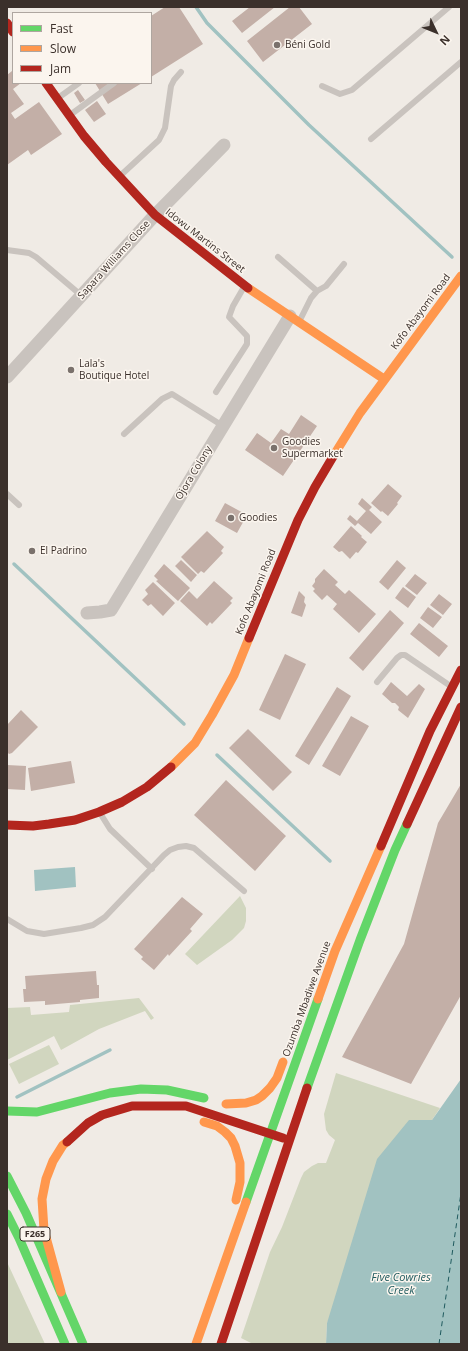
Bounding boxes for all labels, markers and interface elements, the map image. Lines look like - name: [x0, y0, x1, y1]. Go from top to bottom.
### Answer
- legend: [12, 12, 152, 84]
- north arrow: [416, 12, 456, 52]
- text: Fast: [50, 20, 73, 37]
- text: N: [437, 32, 454, 49]
- place label: Béni Gold: [285, 39, 330, 51]
- text: Slow: [50, 40, 76, 57]
- marker: Béni Gold: [272, 40, 282, 50]
- text: Jam: [50, 60, 71, 77]
- street label: Idowu Martins Street: [163, 206, 247, 276]
- street label: Sapara Williams Close: [76, 218, 152, 302]
- street label: Kofo Abayomi Road: [389, 272, 453, 352]
- place label: Lala's Boutique Hotel: [79, 358, 149, 382]
- marker: Lala's Boutique Hotel: [66, 365, 76, 375]
- place label: Goodies Supermarket: [282, 436, 343, 460]
- marker: Goodies Supermarket: [269, 443, 279, 453]
- street label: Ojora Colony: [173, 444, 215, 502]
- place label: Goodies: [239, 512, 277, 524]
- marker: Goodies: [226, 513, 236, 523]
- place label: El Padrino: [40, 545, 87, 557]
- marker: El Padrino: [27, 546, 37, 556]
- street label: Kofo Abayomi Road: [233, 547, 279, 637]
- street label: Ozumba Mbadiwe Avenue: [280, 940, 334, 1058]
- road number: F265: [20, 1227, 50, 1241]
- water label: Five Cowries Creek: [371, 1271, 431, 1297]

